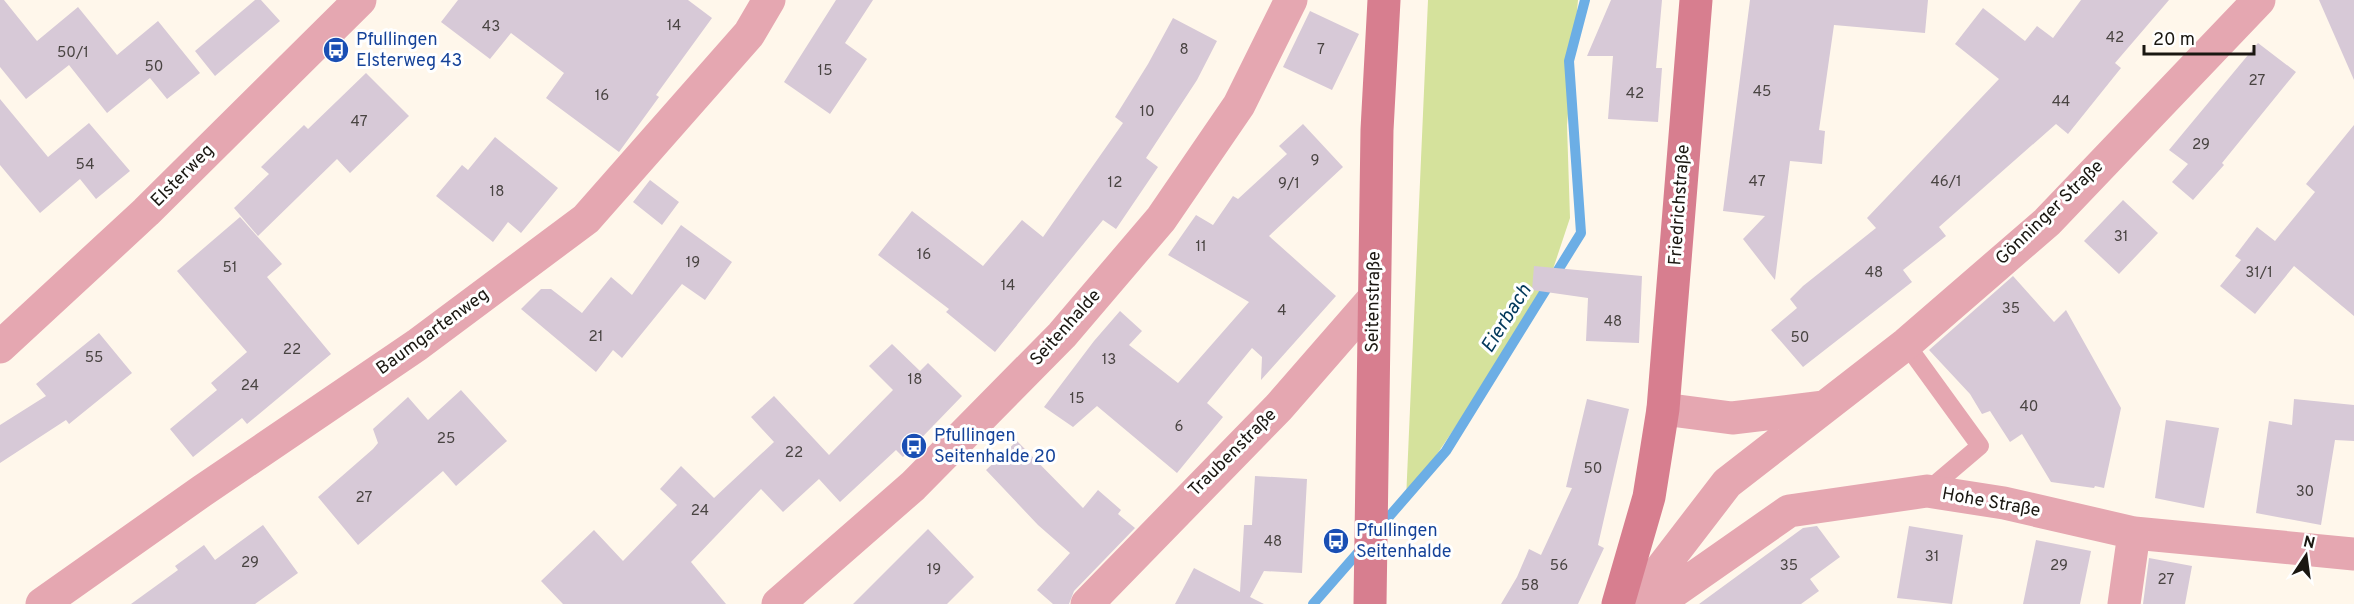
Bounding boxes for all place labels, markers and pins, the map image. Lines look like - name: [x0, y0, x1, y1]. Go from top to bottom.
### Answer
- place label: Pfullingen Elsterweg 43: [356, 29, 462, 73]
- bus stop icon: Pfullingen Elsterweg 43: [321, 35, 351, 65]
- place label: Pfullingen Seitenhalde 20: [934, 425, 1056, 469]
- bus stop icon: Pfullingen Seitenhalde 20: [899, 431, 929, 461]
- place label: Pfullingen Seitenhalde: [1356, 520, 1452, 564]
- bus stop icon: Pfullingen Seitenhalde: [1321, 526, 1351, 556]

